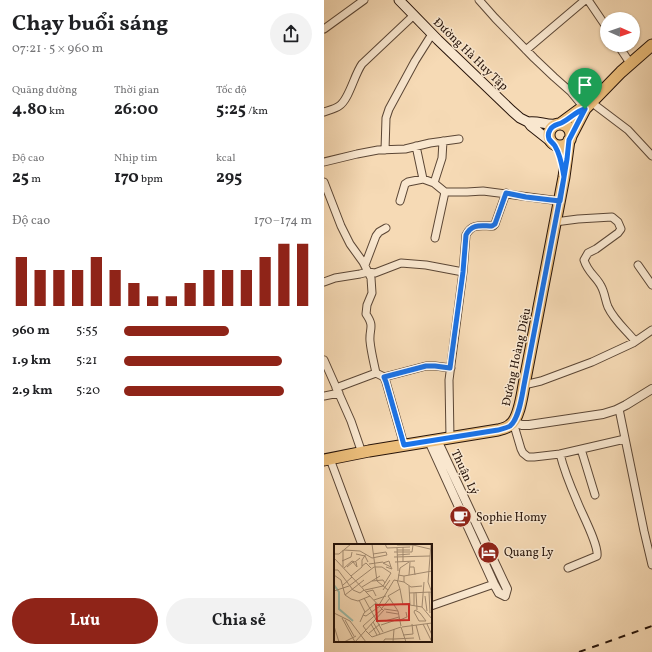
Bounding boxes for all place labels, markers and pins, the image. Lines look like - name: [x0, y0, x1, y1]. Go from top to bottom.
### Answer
- pin: [568, 68, 602, 109]
- cafe icon: Sophie Homy: [448, 504, 474, 530]
- place label: Sophie Homy: [476, 510, 547, 526]
- hotel icon: Quang Ly: [475, 539, 501, 565]
- place label: Quang Ly: [504, 545, 554, 561]

